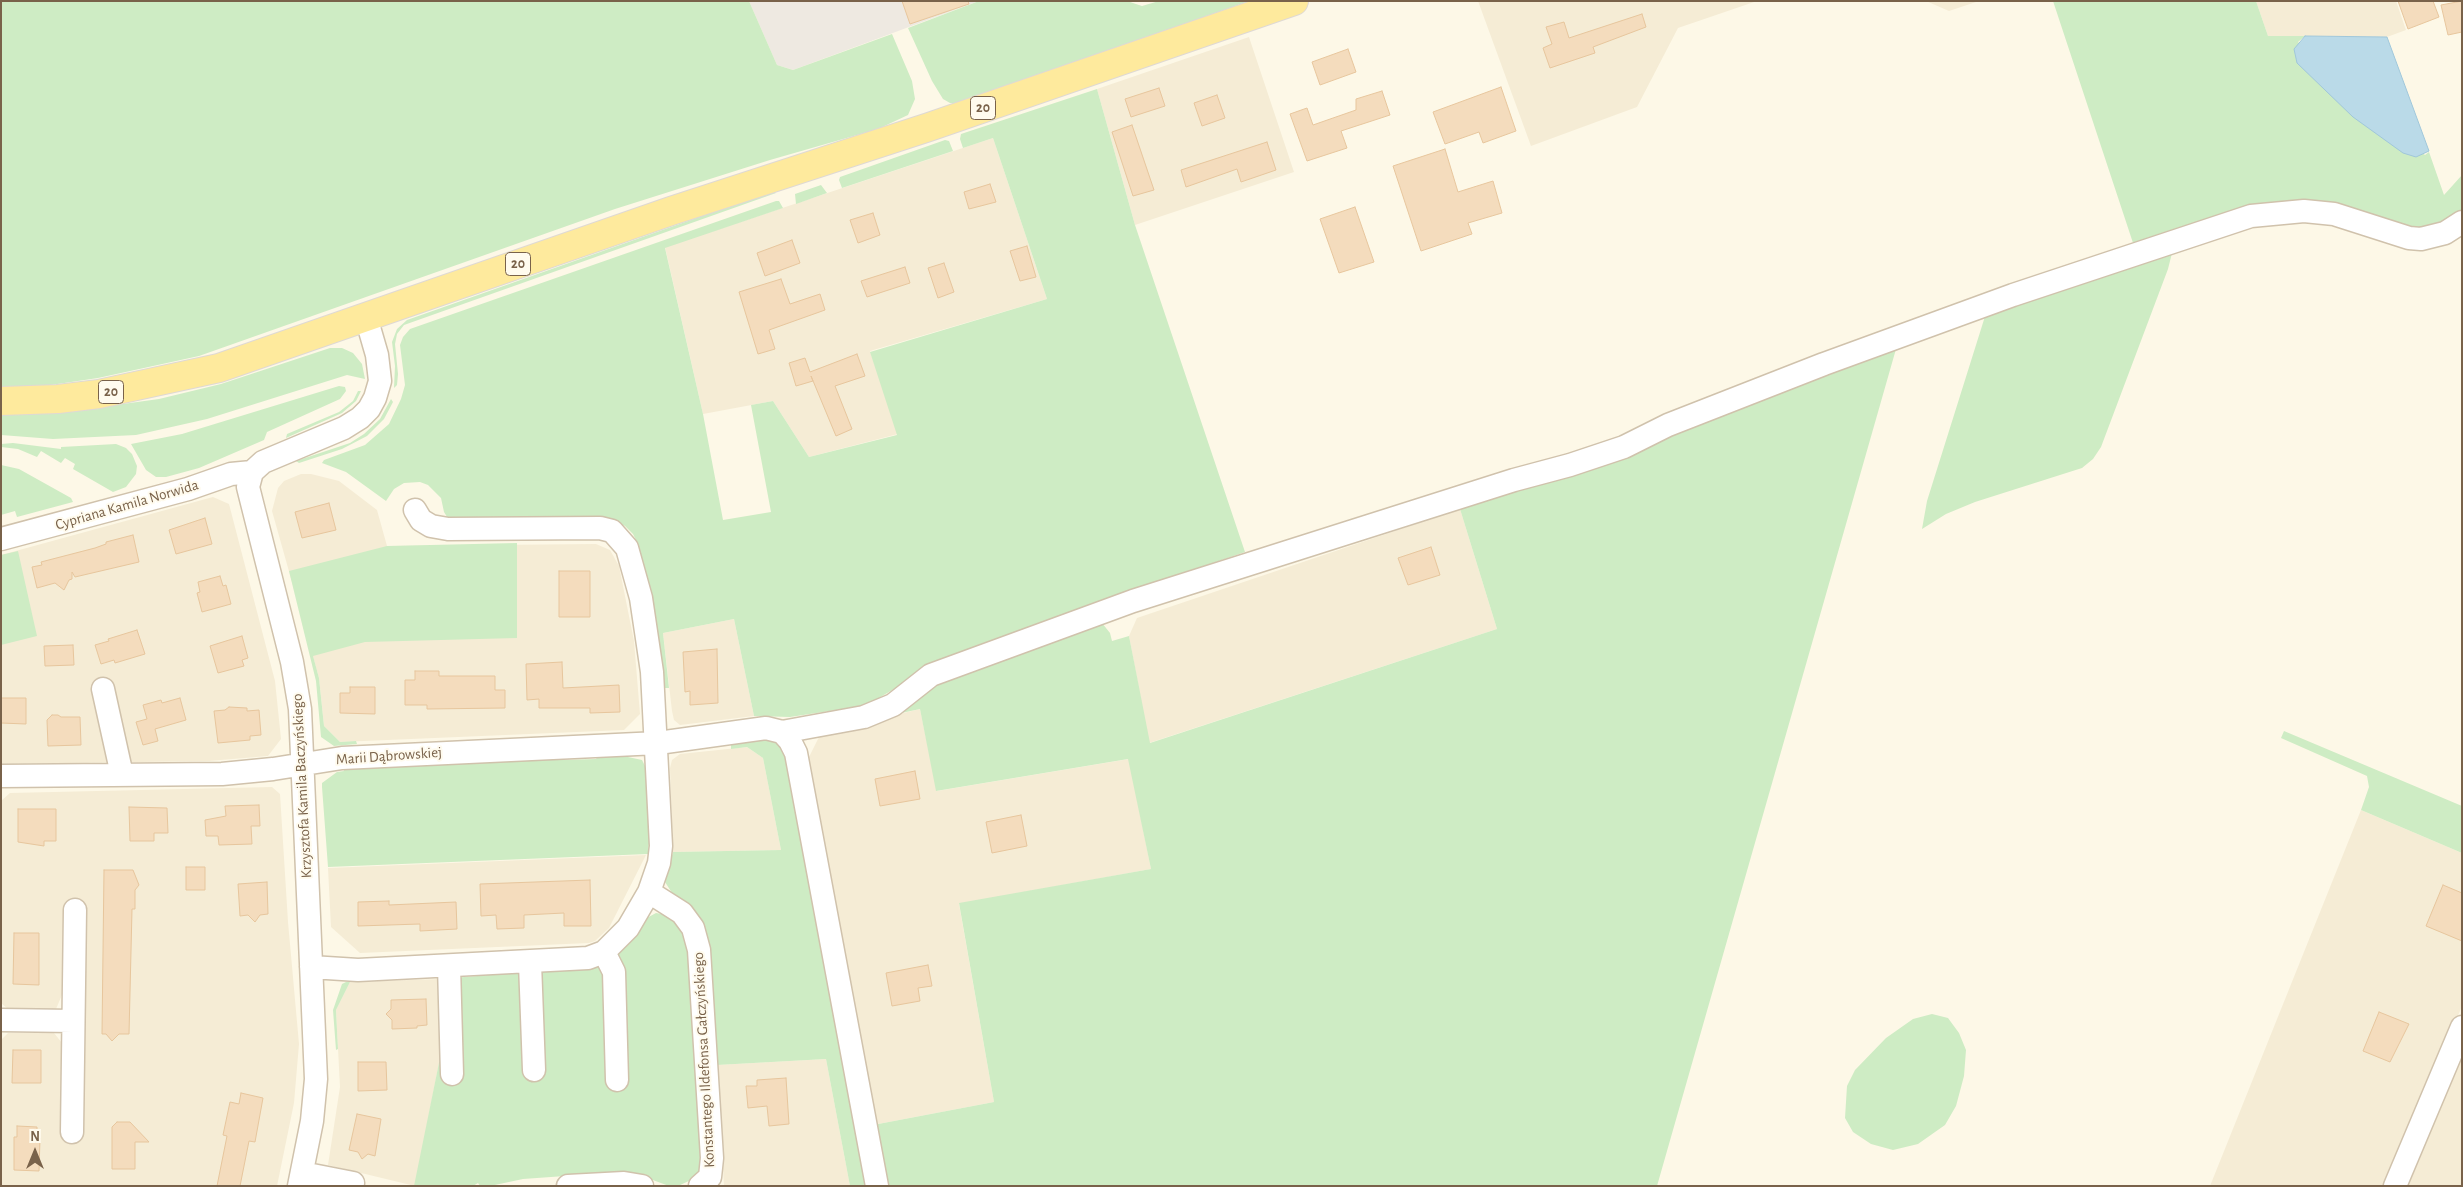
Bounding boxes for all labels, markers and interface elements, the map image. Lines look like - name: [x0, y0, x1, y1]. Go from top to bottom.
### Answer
- road number: 20: [970, 96, 996, 120]
- road number: 20: [506, 252, 530, 276]
- road number: 20: [98, 381, 124, 404]
- street label: Cypriana Kamila Norwida: [53, 476, 201, 534]
- street label: Krzysztofa Kamila Baczyńskiego: [288, 693, 316, 879]
- street label: Marii Dąbrowskiej: [335, 743, 443, 769]
- street label: Konstantego Ildefonsa Gałczyńskiego: [689, 952, 719, 1168]
- north arrow: [10, 1127, 60, 1177]
- text: N: [30, 1130, 40, 1144]

